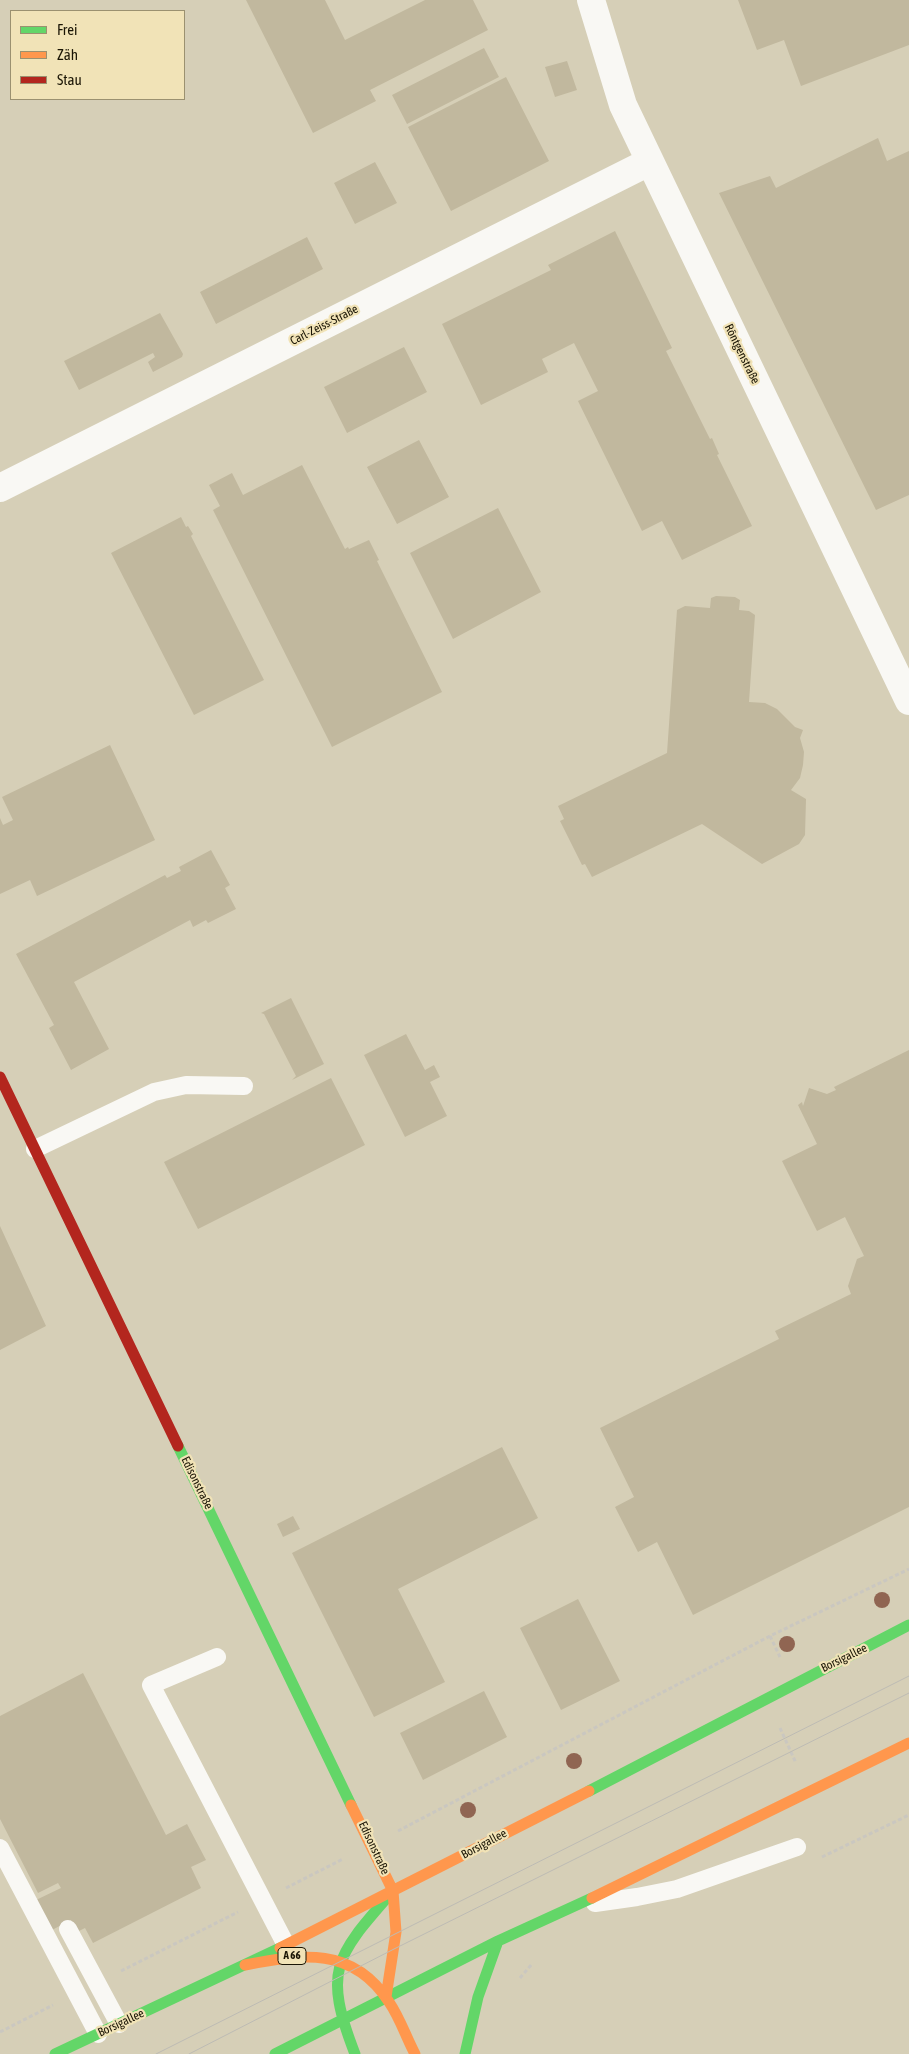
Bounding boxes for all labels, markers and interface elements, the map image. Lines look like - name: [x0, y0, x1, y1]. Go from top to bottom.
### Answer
- legend: [10, 10, 185, 100]
- text: Frei: [57, 21, 77, 38]
- text: Zäh: [57, 46, 78, 63]
- text: Stau: [57, 71, 82, 88]
- street label: Carl-Zeiss-Straße: [288, 302, 360, 348]
- street label: Röntgenstraße: [721, 322, 763, 386]
- street label: Edisonstraße: [178, 1454, 216, 1512]
- street label: Borsigallee: [819, 1641, 869, 1675]
- street label: Edisonstraße: [355, 1819, 393, 1877]
- street label: Borsigallee: [459, 1826, 509, 1862]
- road number: A 66: [278, 1948, 306, 1964]
- street label: Borsigallee: [96, 2006, 146, 2040]

